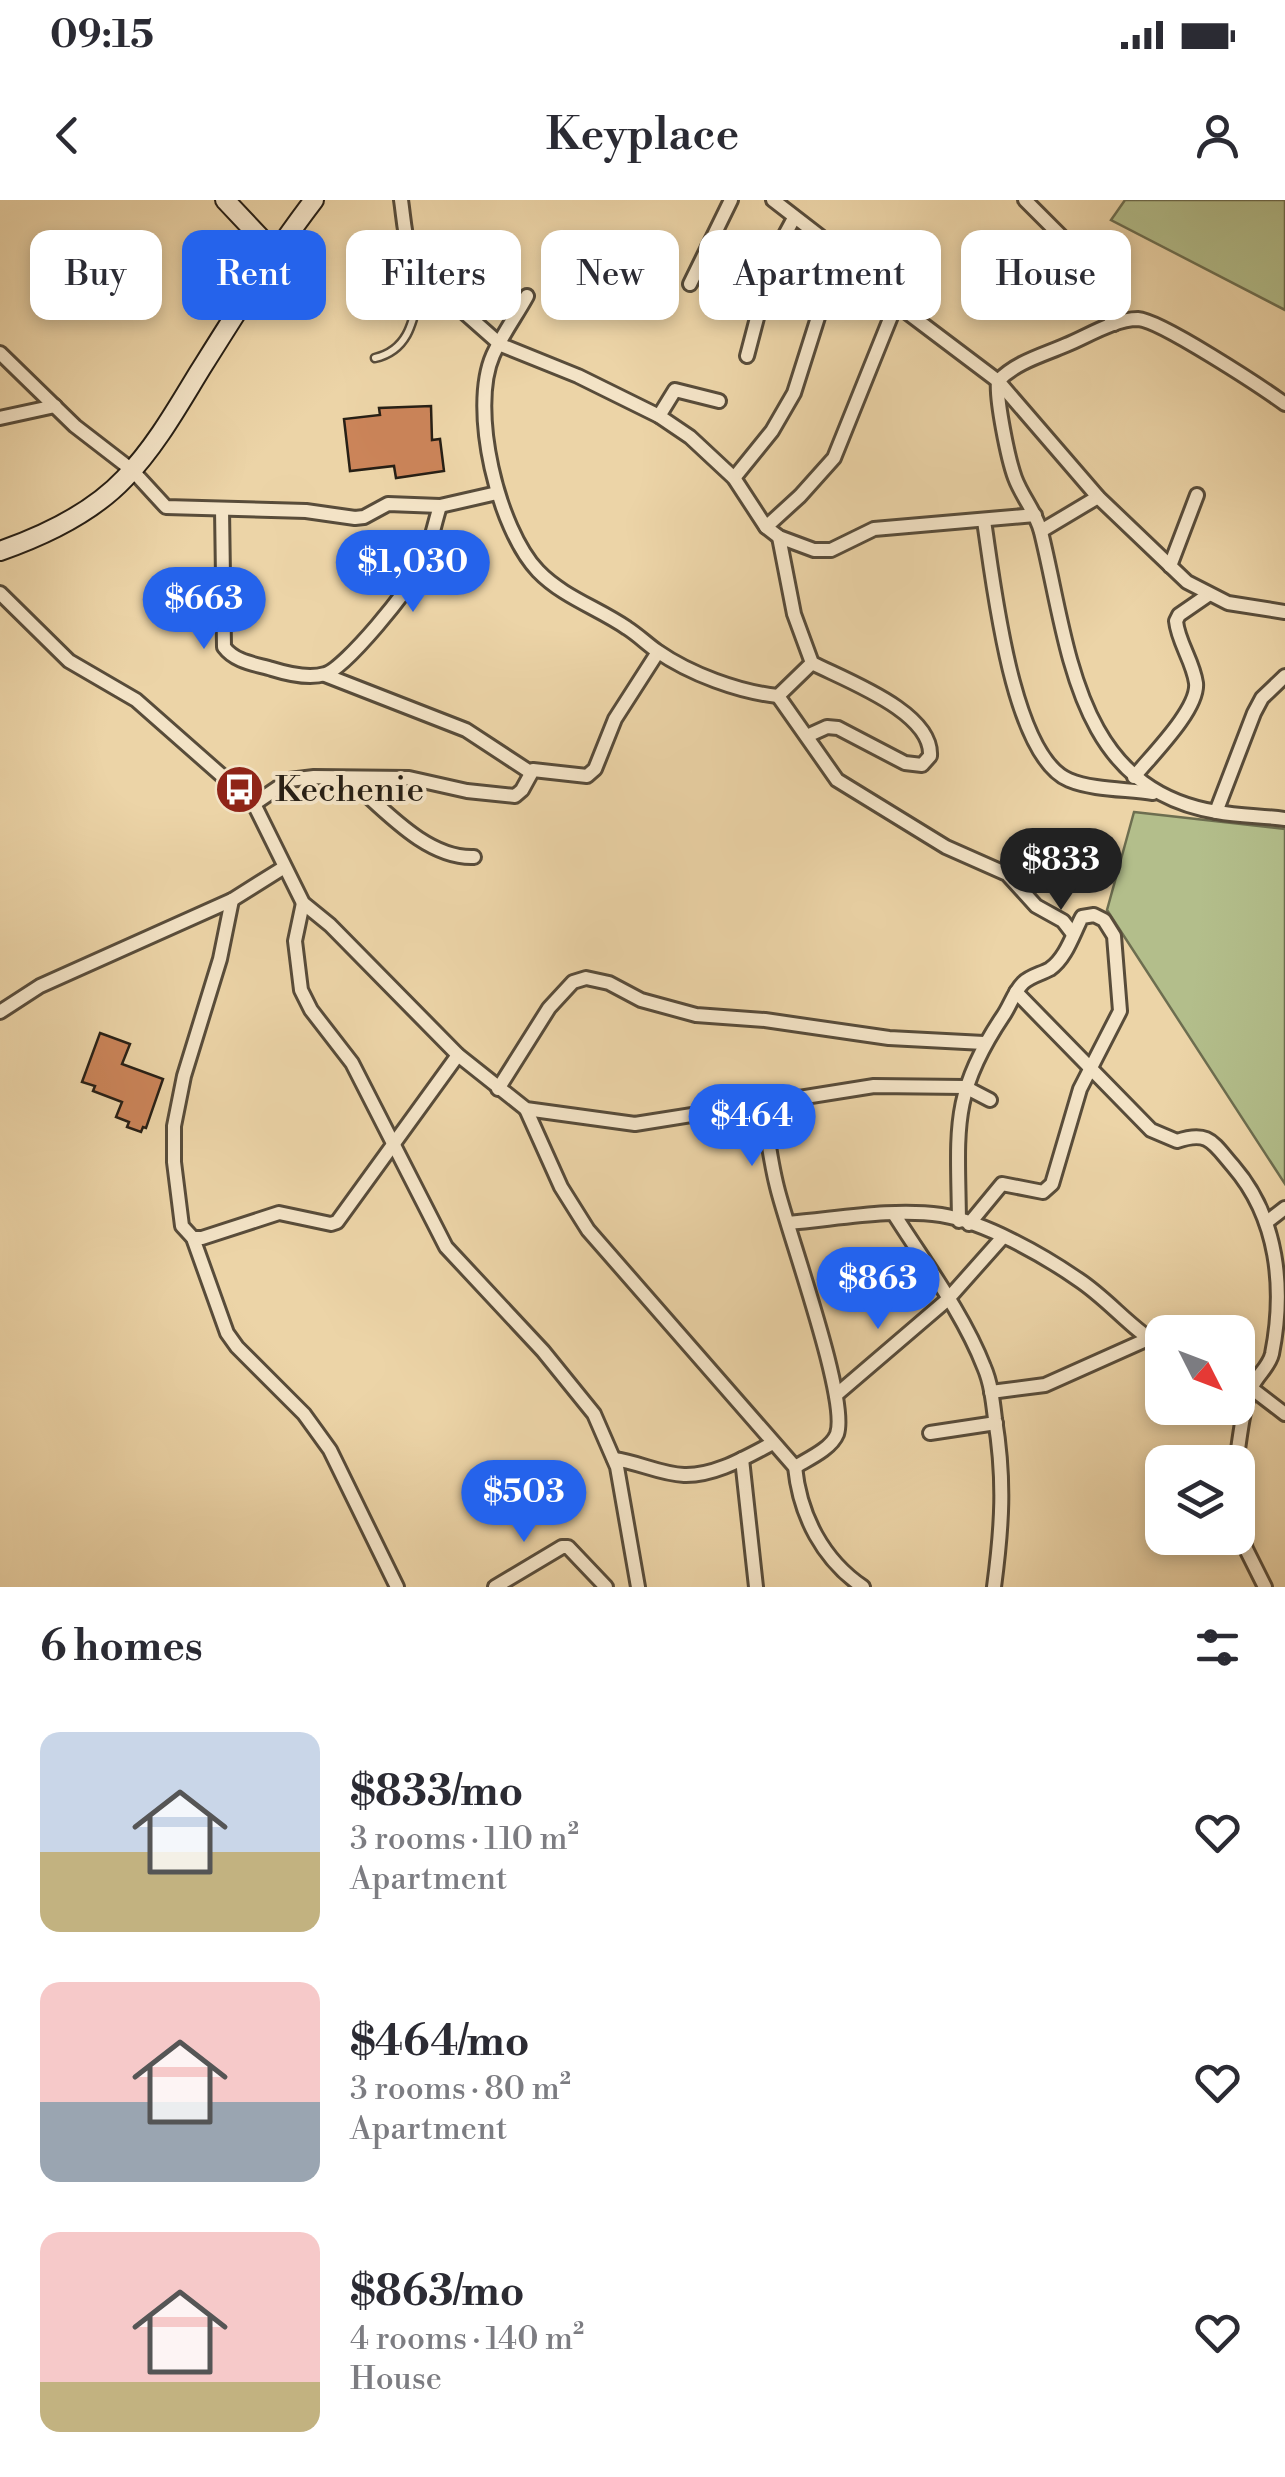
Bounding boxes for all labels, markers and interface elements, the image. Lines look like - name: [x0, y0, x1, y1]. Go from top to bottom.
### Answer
- text: 09:15: [50, 12, 154, 59]
- text: Keyplace: [546, 107, 739, 164]
- icon: back: [40, 108, 95, 163]
- icon: person: [1190, 108, 1245, 163]
- chip: Buy: [30, 230, 162, 320]
- chip: Rent: [182, 230, 326, 320]
- chip: Filters: [346, 230, 521, 320]
- chip: New: [541, 230, 679, 320]
- chip: Apartment: [699, 230, 941, 320]
- chip: House: [961, 230, 1131, 320]
- pin: $1,030: [332, 530, 494, 615]
- text: $1,030: [358, 542, 468, 582]
- pin: $663: [145, 567, 263, 652]
- text: $663: [165, 579, 243, 619]
- bus stop icon: Kechenie: [214, 763, 266, 815]
- place label: Kechenie: [275, 769, 424, 812]
- pin: $833: [1002, 828, 1120, 913]
- text: $833: [1022, 840, 1100, 880]
- pin: $464: [693, 1084, 811, 1169]
- text: $464: [711, 1096, 793, 1136]
- pin: $863: [819, 1247, 937, 1332]
- text: $863: [839, 1259, 917, 1299]
- north arrow: [1145, 1315, 1255, 1425]
- map controls: [1145, 1315, 1255, 1555]
- button: layers: [1145, 1445, 1255, 1555]
- pin: $503: [465, 1460, 583, 1545]
- text: $503: [483, 1472, 565, 1512]
- icon: filters: [1190, 1620, 1245, 1675]
- text: 6 homes: [40, 1621, 203, 1674]
- text: $833/mo: [350, 1766, 523, 1819]
- icon: home: [120, 1772, 240, 1892]
- icon: heart: [1190, 1805, 1245, 1860]
- text: 3 rooms · 110 m²: [350, 1819, 579, 1859]
- text: Apartment: [350, 1859, 507, 1899]
- text: $464/mo: [350, 2016, 529, 2069]
- icon: home: [120, 2022, 240, 2142]
- icon: heart: [1190, 2055, 1245, 2110]
- text: 3 rooms · 80 m²: [350, 2069, 571, 2109]
- text: Apartment: [350, 2109, 507, 2149]
- text: $863/mo: [350, 2266, 524, 2319]
- icon: home: [120, 2272, 240, 2392]
- icon: heart: [1190, 2305, 1245, 2360]
- text: 4 rooms · 140 m²: [350, 2319, 584, 2359]
- text: House: [350, 2359, 442, 2399]

